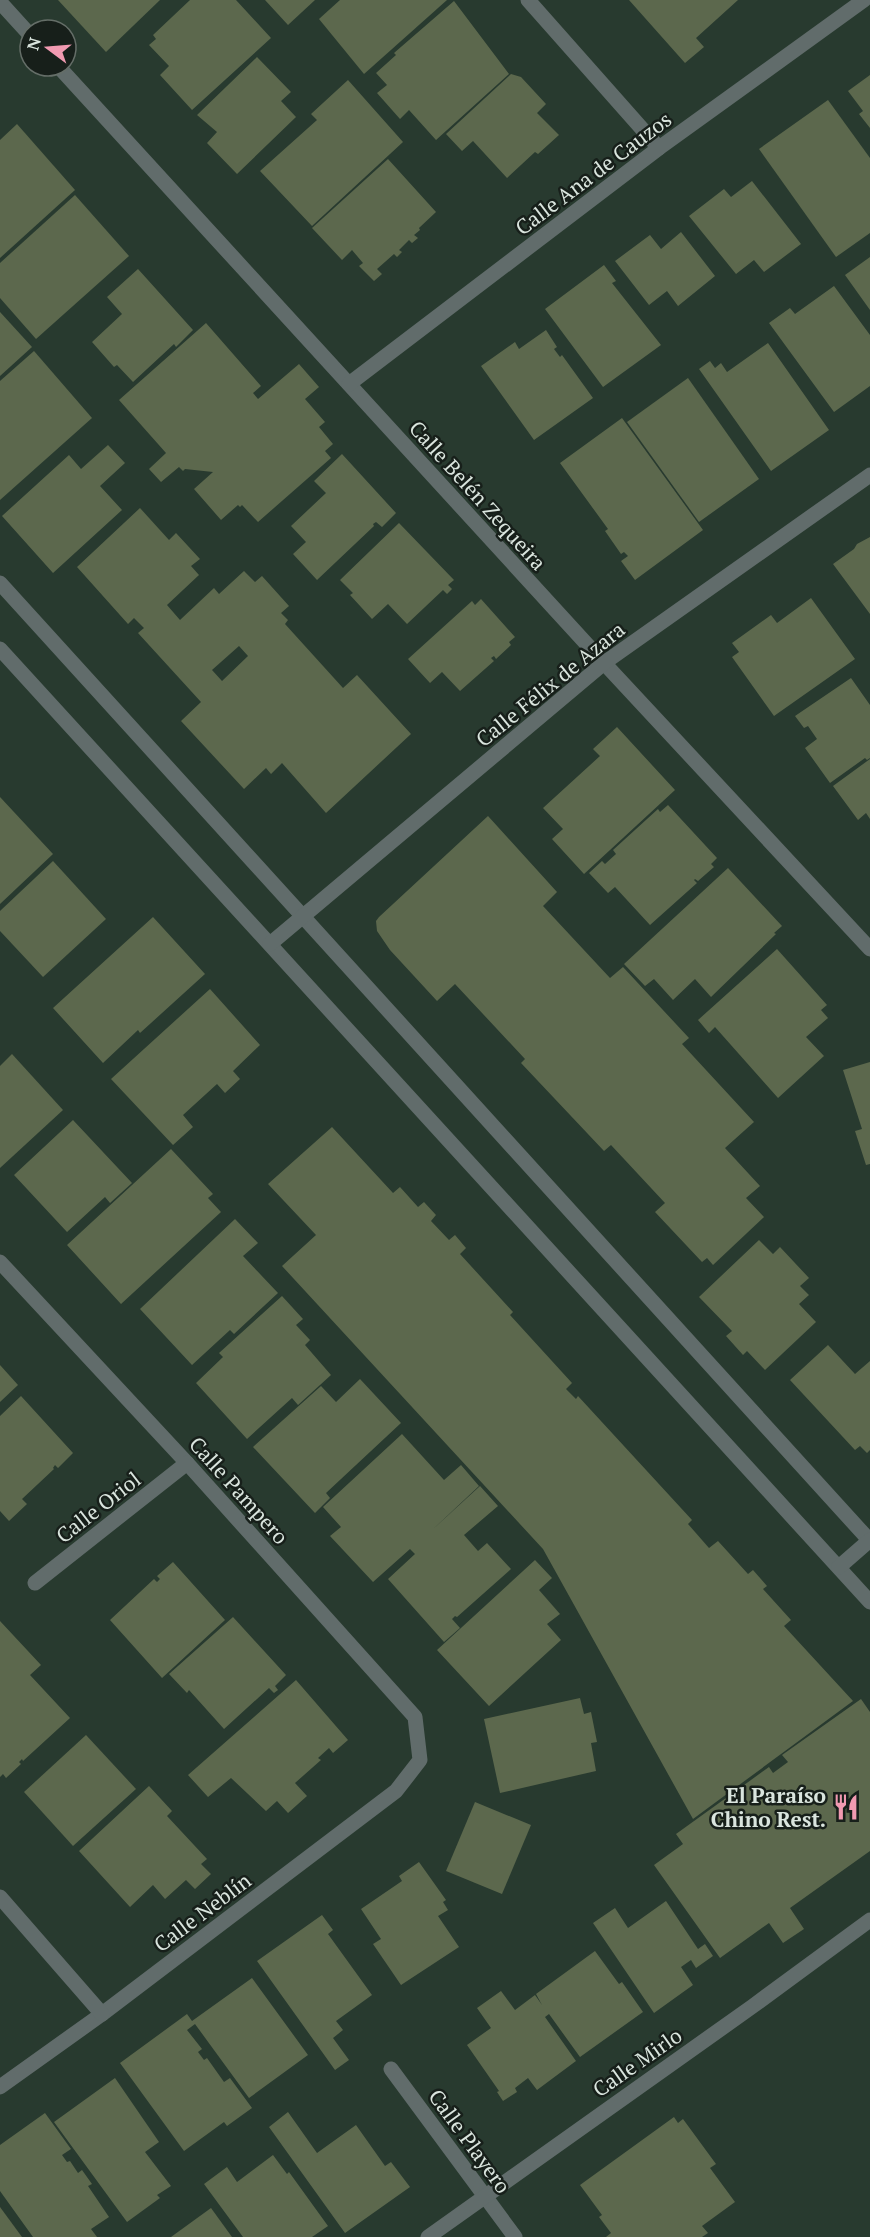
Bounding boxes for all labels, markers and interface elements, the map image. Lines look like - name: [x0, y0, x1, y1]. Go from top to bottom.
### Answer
- north arrow: [18, 18, 78, 78]
- text: N: [21, 35, 46, 53]
- street label: Calle Ana de Cauzos: [509, 105, 677, 241]
- street label: Calle Belén Zequeira: [403, 414, 553, 576]
- street label: Calle Félix de Azara: [470, 615, 631, 753]
- street label: Calle Pampero: [183, 1430, 295, 1550]
- street label: Calle Oriol: [50, 1465, 146, 1549]
- place label: El Paraíso Chino Rest.: [711, 1781, 826, 1833]
- restaurant icon: El Paraíso Chino Rest.: [831, 1792, 861, 1822]
- street label: Calle Neblín: [148, 1866, 257, 1958]
- street label: Calle Mirlo: [587, 2021, 687, 2103]
- street label: Calle Playero: [423, 2083, 517, 2199]

